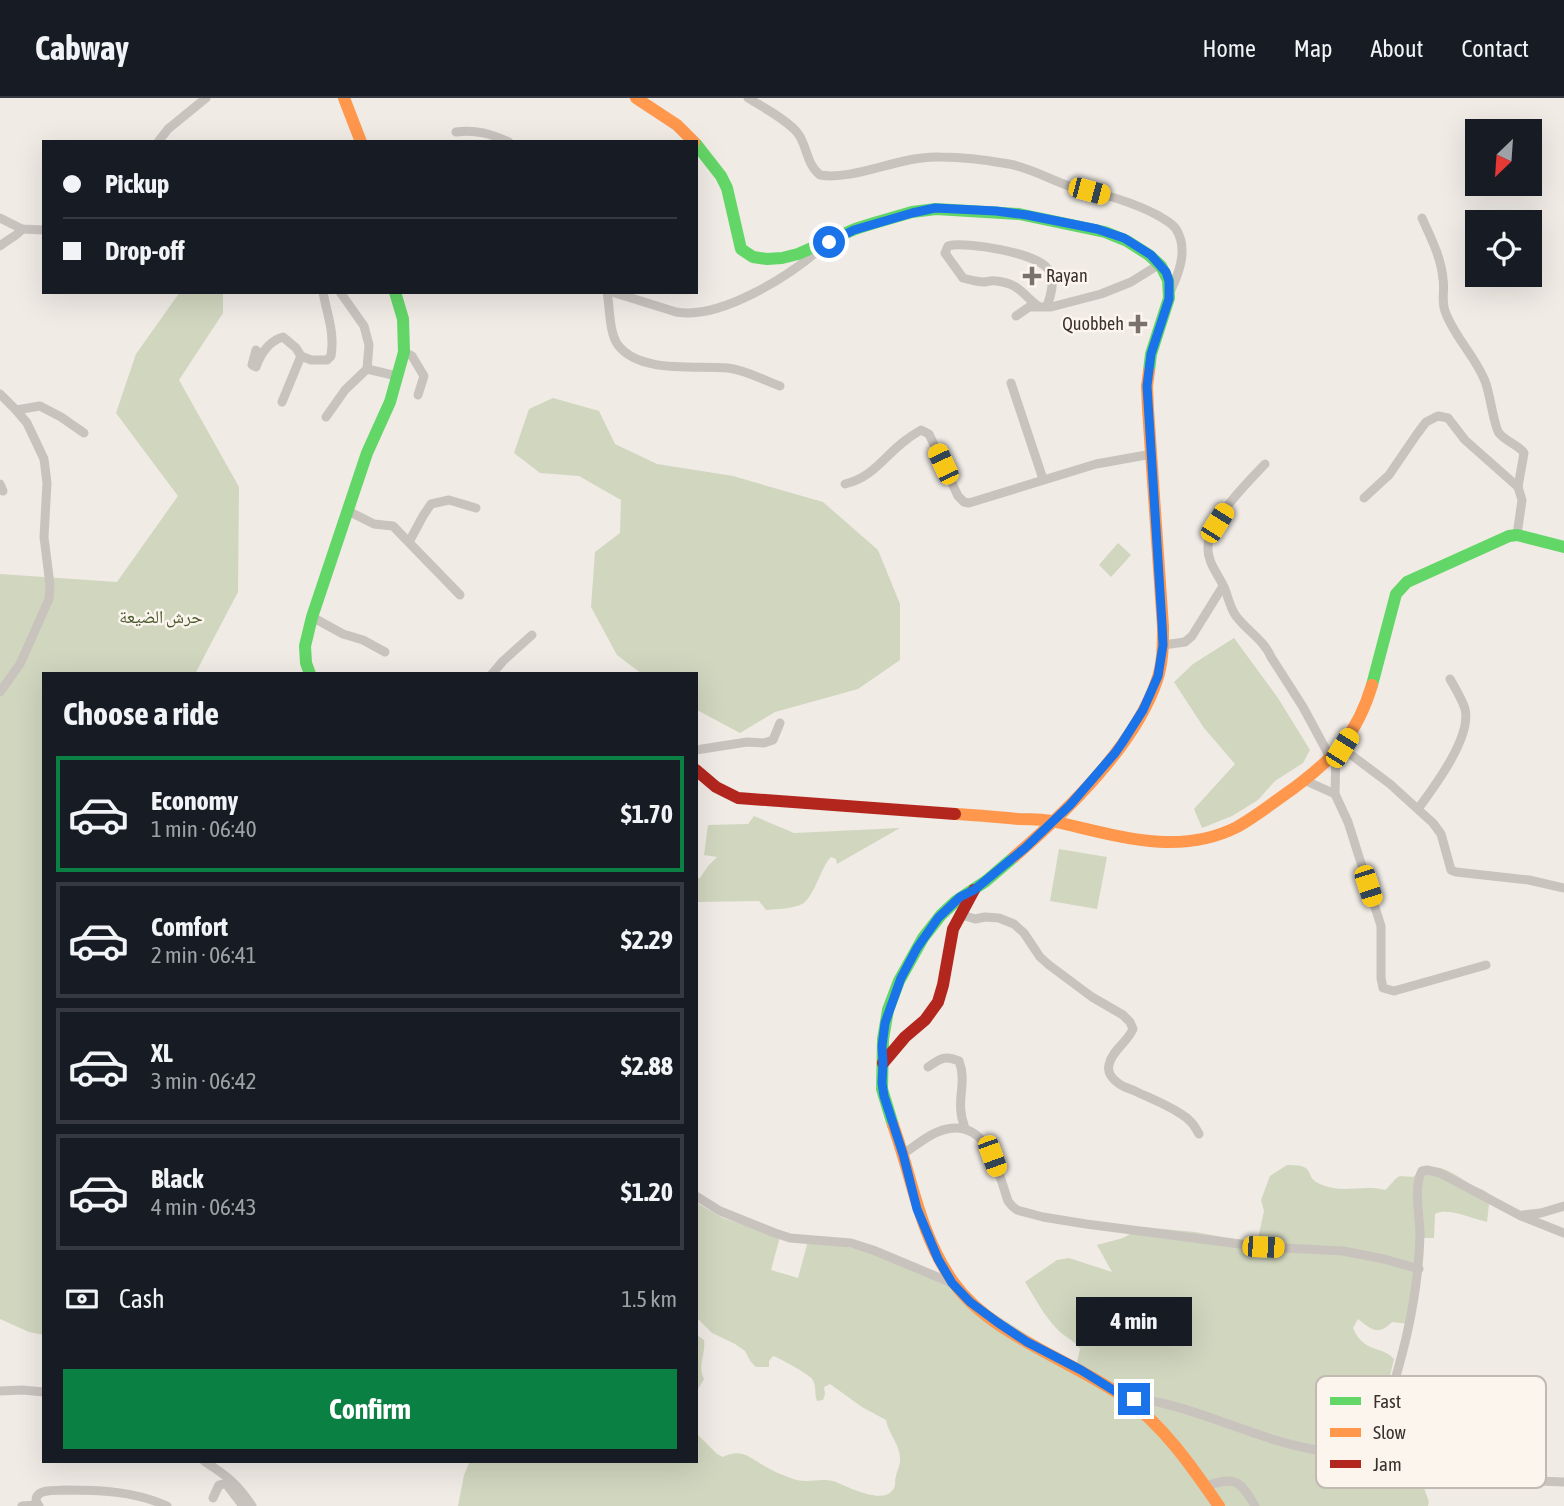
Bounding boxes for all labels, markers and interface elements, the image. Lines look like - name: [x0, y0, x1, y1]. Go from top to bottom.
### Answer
- text: Cabway: [35, 29, 129, 67]
- text: Home: [1202, 35, 1256, 62]
- text: Map: [1294, 35, 1332, 62]
- text: About: [1370, 35, 1423, 62]
- text: Contact: [1461, 35, 1529, 62]
- north arrow: [1465, 119, 1542, 196]
- map controls: [1465, 119, 1542, 287]
- text: Pickup: [105, 169, 169, 199]
- car: [1066, 175, 1113, 207]
- button: locate: [1465, 210, 1542, 287]
- route start: [813, 226, 845, 258]
- text: Drop-off: [105, 236, 185, 266]
- place label: Rayan: [1046, 265, 1088, 286]
- marker: Rayan: [1024, 268, 1040, 284]
- place label: Quobbeh: [1062, 313, 1124, 334]
- marker: Quobbeh: [1130, 316, 1146, 332]
- car: [925, 441, 962, 487]
- car: [1197, 500, 1238, 546]
- park label: حرش الضيعة: [119, 606, 203, 628]
- text: Choose a ride: [63, 695, 219, 732]
- car: [1322, 725, 1363, 771]
- icon: car: [67, 783, 130, 846]
- text: Economy: [151, 786, 238, 816]
- text: $1.70: [621, 799, 673, 829]
- text: 1 min · 06:40: [151, 816, 257, 842]
- car: [1352, 863, 1385, 909]
- icon: car: [67, 909, 130, 972]
- text: Comfort: [151, 912, 228, 942]
- text: $2.29: [621, 925, 673, 955]
- text: 2 min · 06:41: [151, 942, 257, 968]
- icon: car: [67, 1035, 130, 1098]
- text: XL: [151, 1038, 173, 1068]
- text: $2.88: [621, 1051, 673, 1081]
- text: 3 min · 06:42: [151, 1068, 257, 1094]
- car: [975, 1133, 1010, 1179]
- icon: car: [67, 1161, 130, 1224]
- text: Black: [151, 1164, 203, 1194]
- text: $1.20: [621, 1177, 673, 1207]
- text: 4 min · 06:43: [151, 1194, 257, 1220]
- car: [1242, 1236, 1285, 1258]
- icon: cash: [63, 1280, 101, 1318]
- text: Cash: [119, 1284, 165, 1314]
- text: 1.5 km: [621, 1286, 677, 1312]
- callout: 4 min: [1076, 1298, 1192, 1346]
- text: 4 min: [1111, 1308, 1157, 1334]
- button: Confirm: [63, 1369, 677, 1449]
- legend: [1316, 1376, 1546, 1488]
- route end: [1118, 1383, 1150, 1415]
- text: Fast: [1373, 1390, 1401, 1412]
- text: Slow: [1373, 1421, 1407, 1443]
- text: Jam: [1373, 1453, 1402, 1475]

